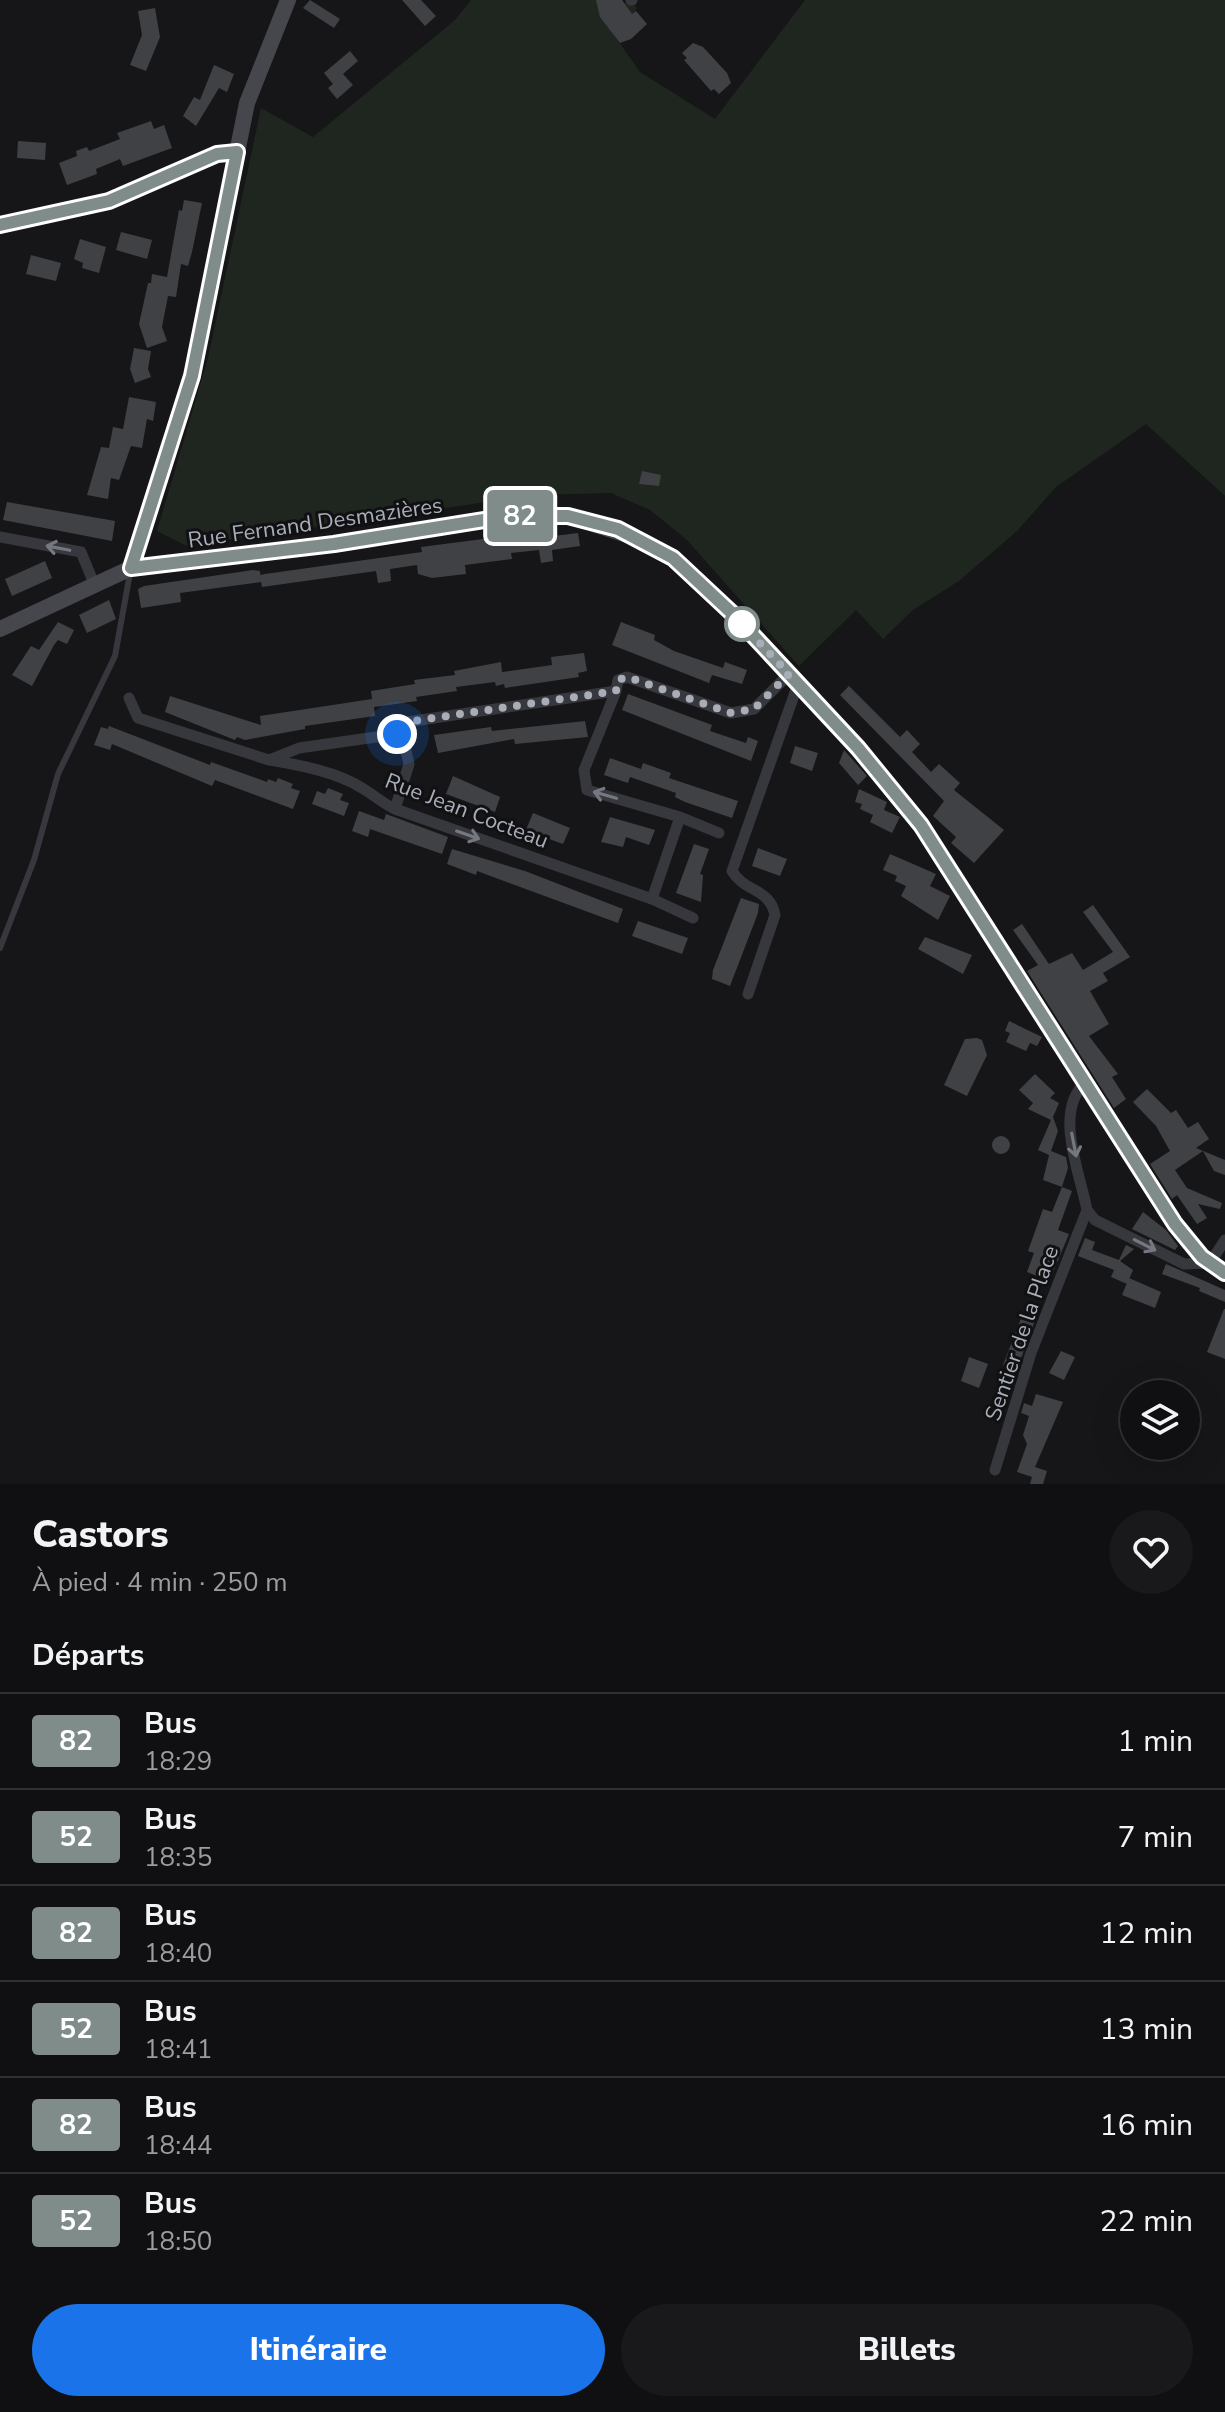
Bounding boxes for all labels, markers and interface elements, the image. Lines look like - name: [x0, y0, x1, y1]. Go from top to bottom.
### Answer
- street label: Rue Fernand Desmazières: [186, 490, 444, 556]
- line badge: 82: [484, 490, 556, 542]
- text: 82: [503, 497, 537, 535]
- one-way arrow: [46, 540, 72, 555]
- unlabelled marker: [725, 607, 759, 641]
- your location: [377, 714, 417, 754]
- street label: Rue Jean Cocteau: [381, 766, 553, 856]
- one-way arrow: [593, 787, 619, 802]
- one-way arrow: [455, 828, 480, 843]
- one-way arrow: [1067, 1131, 1082, 1157]
- one-way arrow: [1133, 1238, 1157, 1254]
- street label: Sentier de la Place: [978, 1242, 1066, 1425]
- map controls: [1120, 1380, 1200, 1460]
- button: layers: [1120, 1380, 1200, 1460]
- text: Castors: [32, 1509, 169, 1560]
- button: heart: [1109, 1510, 1193, 1594]
- text: À pied · 4 min · 250 m: [32, 1565, 287, 1600]
- text: Départs: [32, 1635, 144, 1676]
- text: Bus: [144, 1703, 197, 1744]
- text: 1 min: [1118, 1721, 1193, 1762]
- text: 82: [59, 1722, 93, 1760]
- text: 18:29: [144, 1744, 212, 1779]
- text: Bus: [144, 1799, 197, 1840]
- text: 7 min: [1118, 1817, 1193, 1858]
- text: 52: [59, 1818, 93, 1856]
- text: 18:35: [144, 1840, 212, 1875]
- text: Bus: [144, 1895, 197, 1936]
- text: 12 min: [1100, 1913, 1193, 1954]
- text: 82: [59, 1914, 93, 1952]
- text: 18:40: [144, 1936, 212, 1971]
- text: Bus: [144, 1991, 197, 2032]
- text: 13 min: [1100, 2009, 1193, 2050]
- text: 52: [59, 2010, 93, 2048]
- text: 18:41: [144, 2032, 212, 2067]
- text: Bus: [144, 2087, 197, 2128]
- text: 16 min: [1100, 2105, 1193, 2146]
- text: 82: [59, 2106, 93, 2144]
- text: 18:44: [144, 2128, 212, 2163]
- text: Bus: [144, 2183, 197, 2224]
- text: 22 min: [1100, 2201, 1193, 2242]
- text: 52: [59, 2202, 93, 2240]
- text: 18:50: [144, 2224, 212, 2259]
- button: Itinéraire: [32, 2304, 605, 2396]
- button: Billets: [621, 2304, 1193, 2396]

